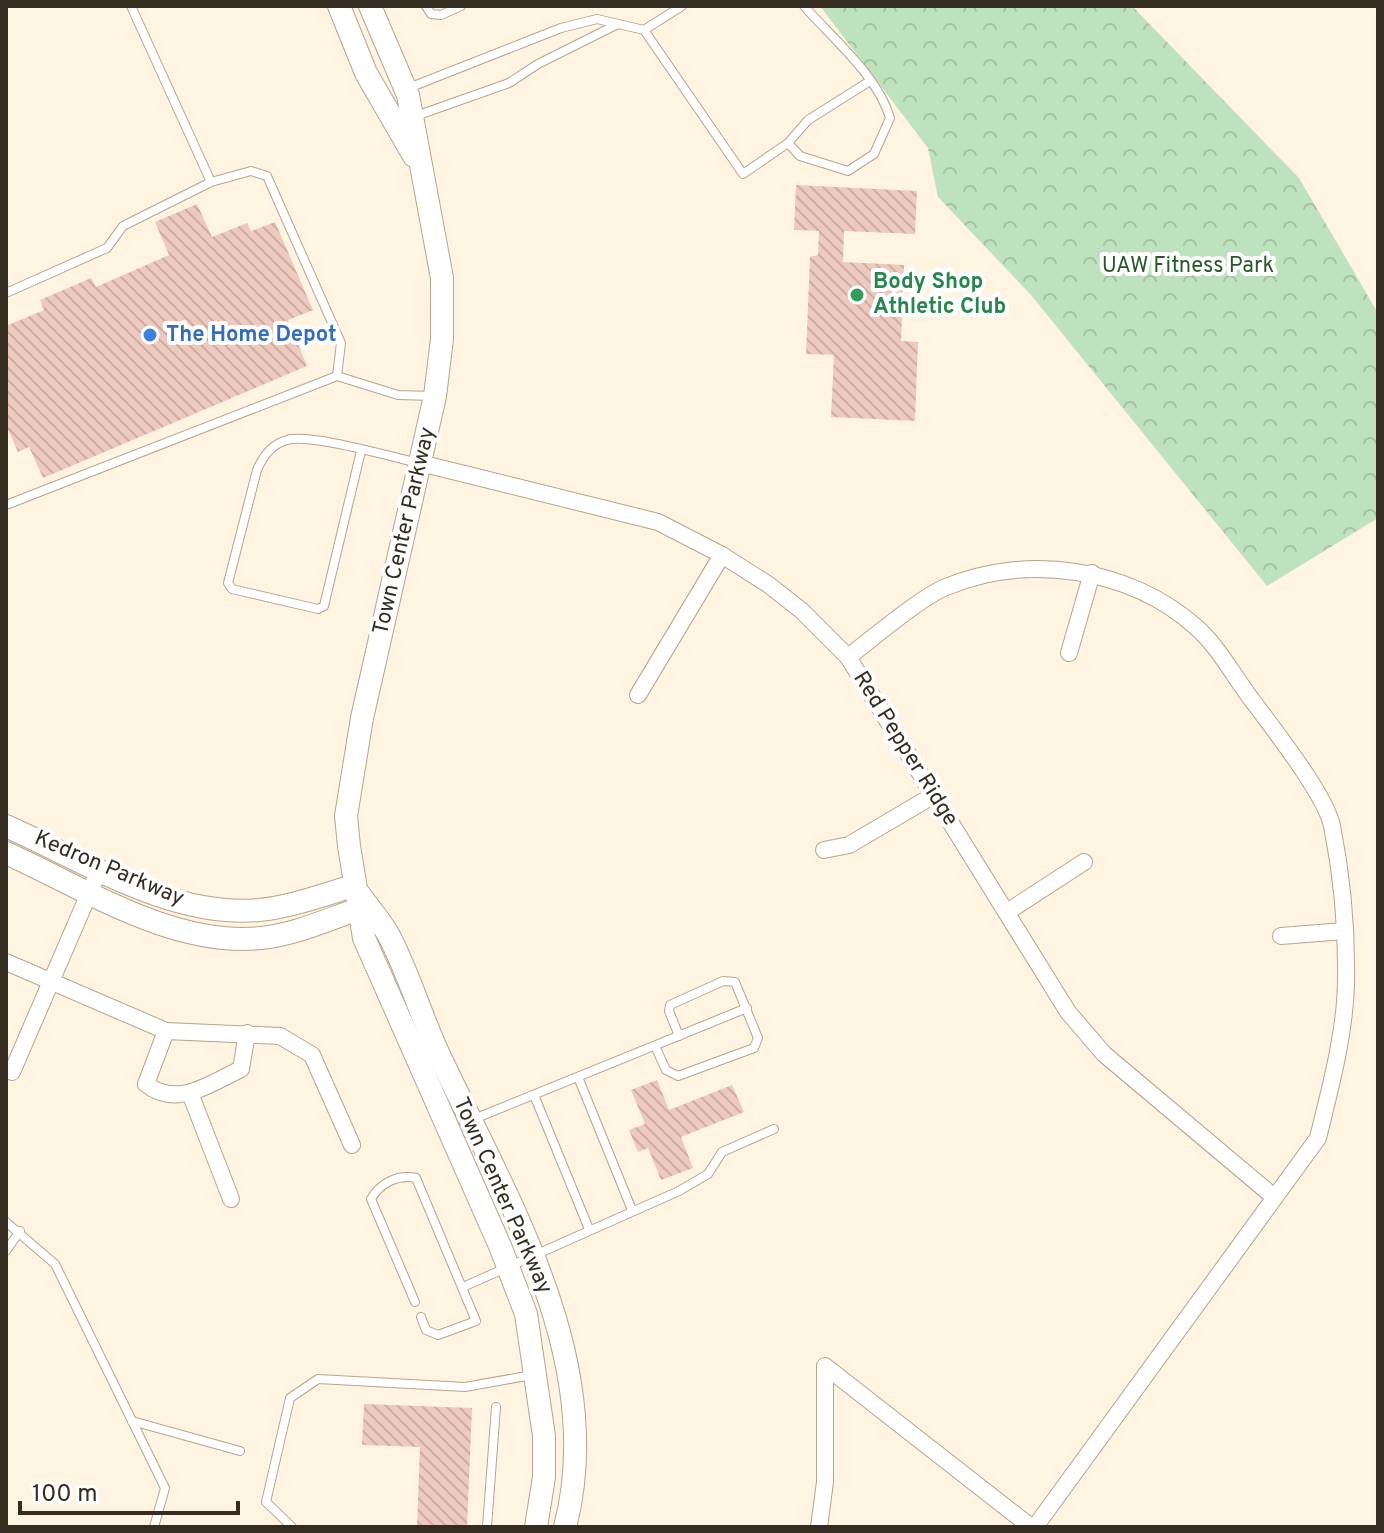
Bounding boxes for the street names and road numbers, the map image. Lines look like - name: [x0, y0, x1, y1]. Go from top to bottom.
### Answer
- street label: Town Center Parkway: [368, 425, 442, 637]
- street label: Red Pepper Ridge: [847, 667, 963, 831]
- street label: Kedron Parkway: [30, 825, 188, 913]
- street label: Town Center Parkway: [446, 1094, 558, 1298]

